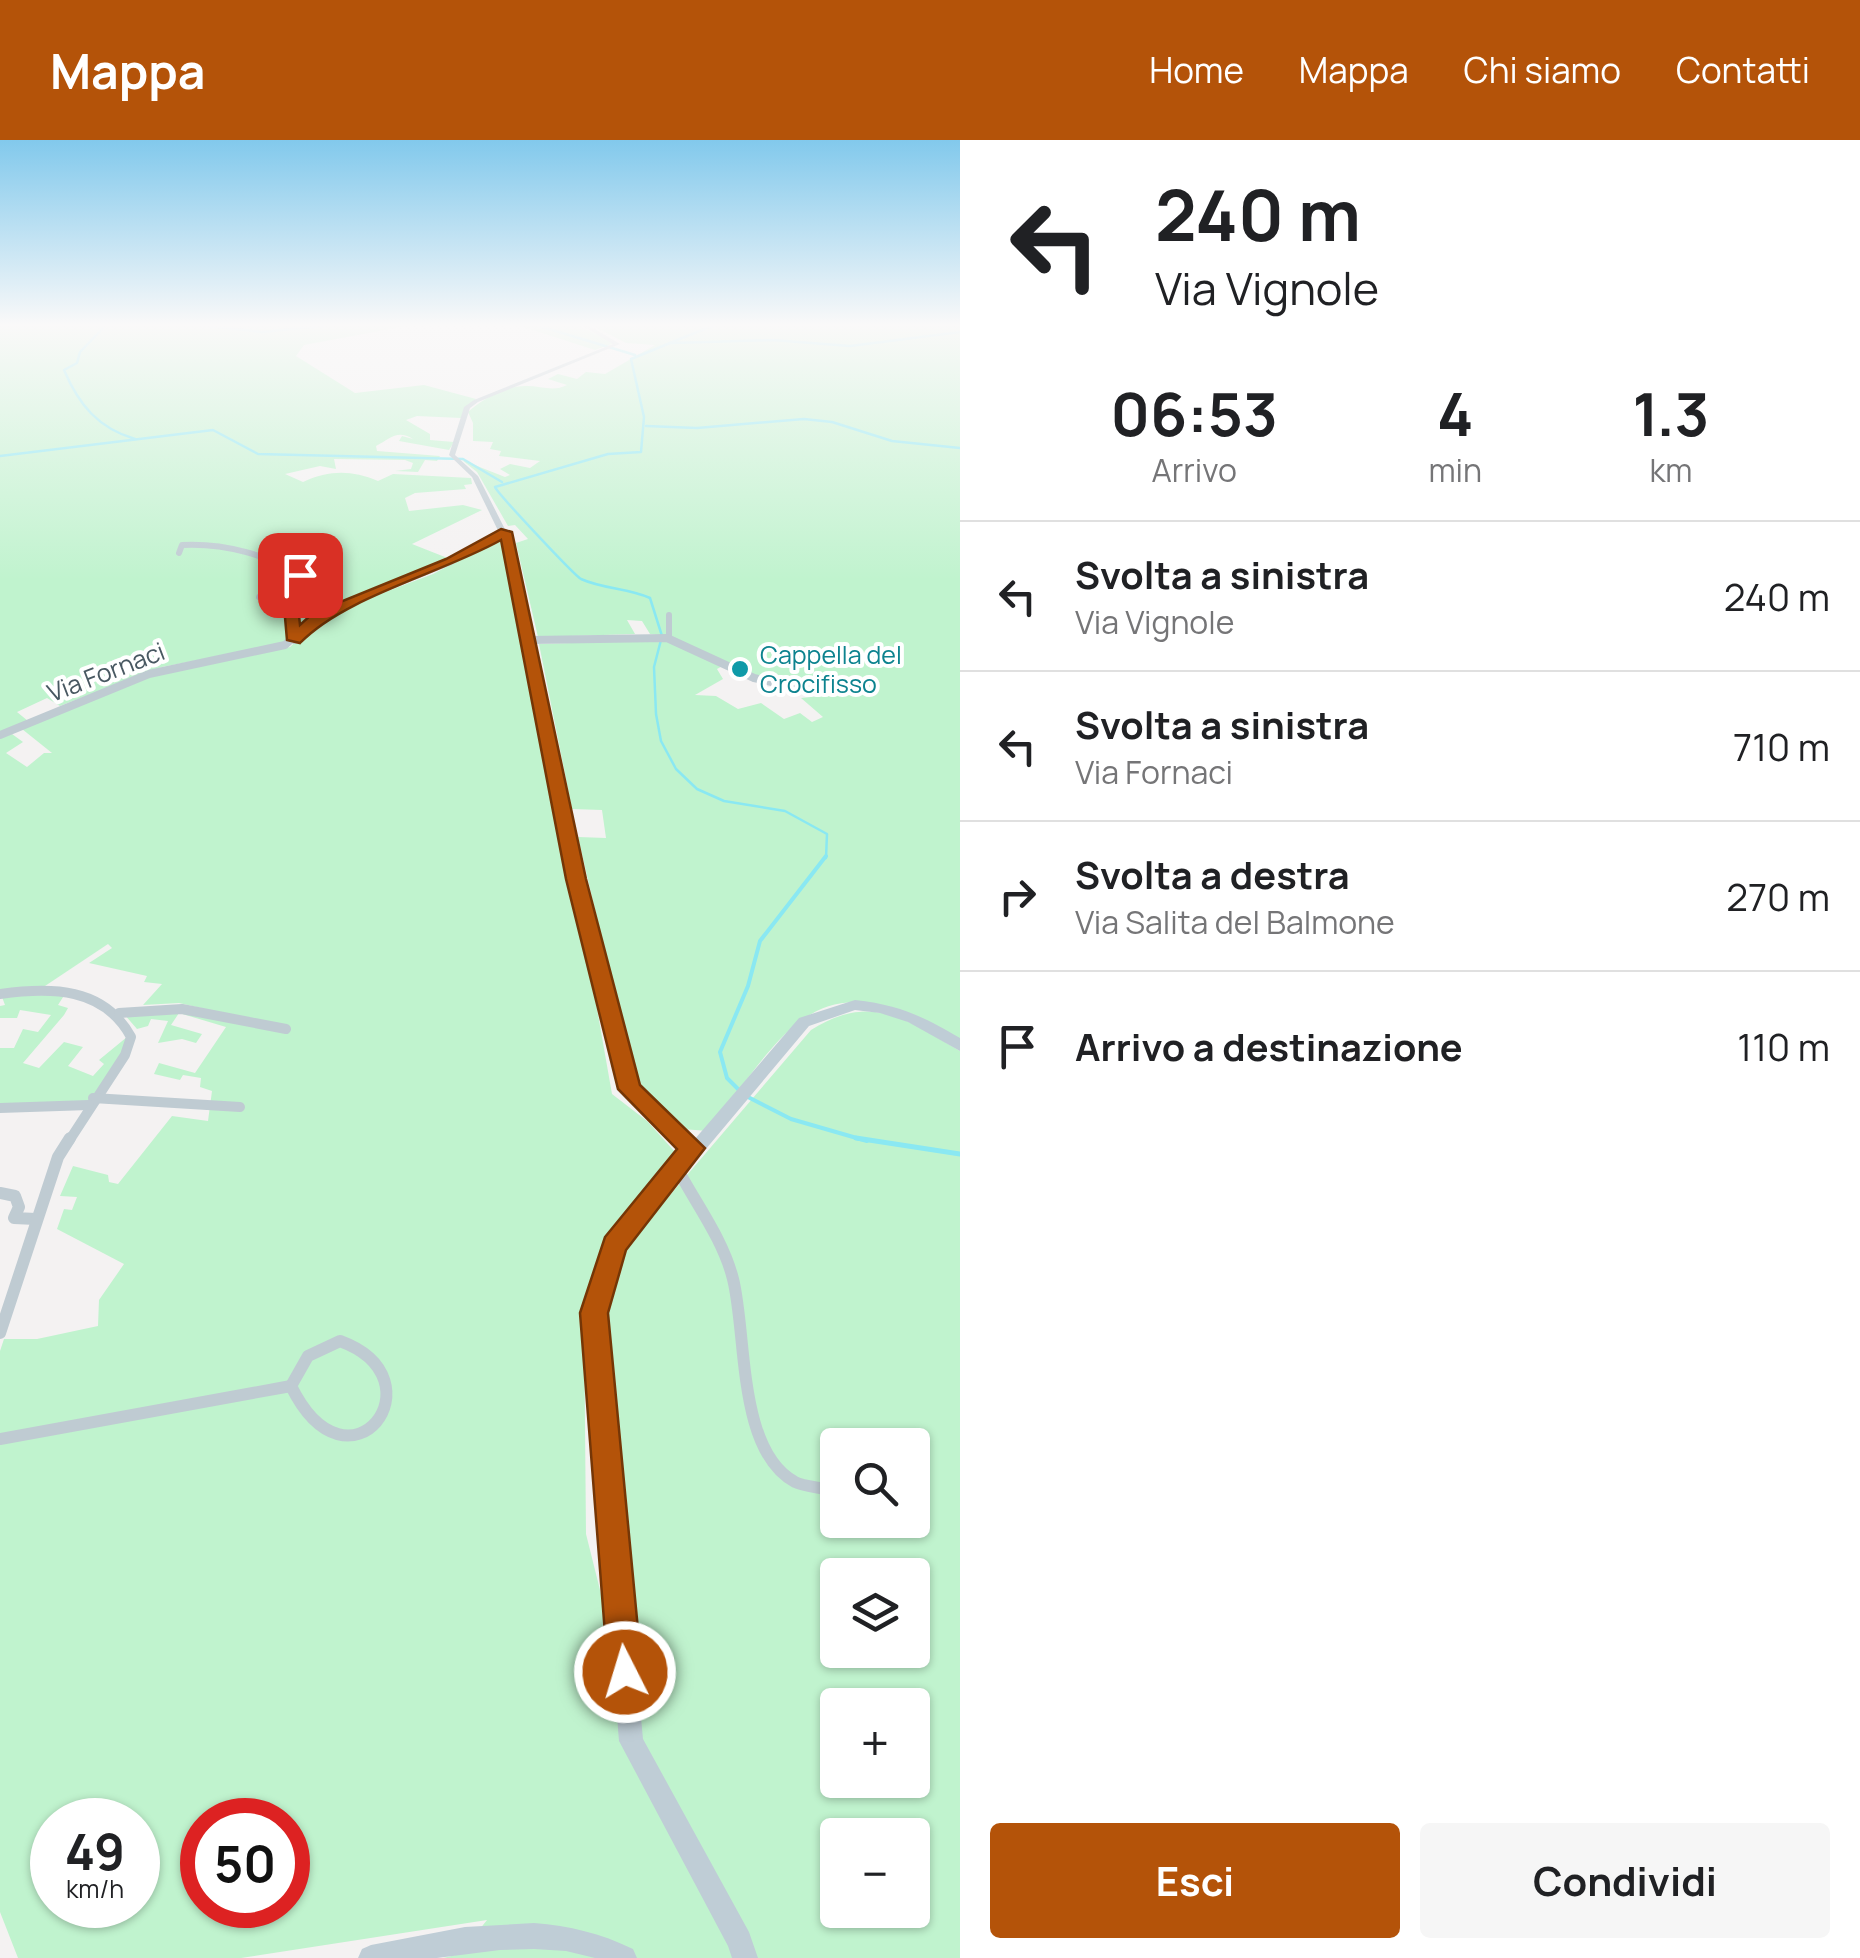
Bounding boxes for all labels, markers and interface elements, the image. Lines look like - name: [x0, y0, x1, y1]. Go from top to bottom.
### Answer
- text: Mappa: [50, 38, 205, 103]
- text: Home: [1149, 46, 1244, 94]
- text: Mappa: [1299, 46, 1409, 94]
- text: Chi siamo: [1464, 46, 1621, 94]
- text: Contatti: [1676, 46, 1810, 94]
- text: 240 m: [1155, 166, 1361, 262]
- icon: left: [990, 180, 1120, 310]
- text: Via Vignole: [1155, 257, 1379, 319]
- text: 06:53: [1111, 372, 1278, 454]
- text: 4: [1437, 372, 1473, 454]
- text: 1.3: [1633, 372, 1709, 454]
- text: Arrivo: [1152, 448, 1237, 492]
- text: min: [1428, 448, 1482, 492]
- text: km: [1649, 448, 1693, 492]
- pin: [258, 533, 343, 618]
- icon: arrive: [273, 548, 328, 603]
- text: Svolta a sinistra: [1075, 548, 1369, 600]
- icon: left: [990, 569, 1045, 624]
- text: 240 m: [1724, 570, 1830, 622]
- text: Via Vignole: [1075, 600, 1234, 644]
- street label: Via Fornaci: [42, 633, 170, 710]
- place label: Cappella del Crocifisso: [760, 637, 902, 701]
- marker: Cappella del Crocifisso: [729, 658, 751, 680]
- text: Svolta a sinistra: [1075, 698, 1369, 750]
- icon: left: [990, 719, 1045, 774]
- text: 710 m: [1733, 720, 1830, 772]
- text: Via Fornaci: [1075, 750, 1233, 794]
- text: Svolta a destra: [1075, 848, 1350, 900]
- icon: right: [990, 869, 1045, 924]
- text: 270 m: [1726, 870, 1830, 922]
- text: Via Salita del Balmone: [1075, 900, 1395, 944]
- icon: arrive: [990, 1019, 1045, 1074]
- text: Arrivo a destinazione: [1075, 1020, 1463, 1072]
- text: 110 m: [1737, 1020, 1830, 1072]
- map controls: [820, 1428, 930, 1928]
- button: search: [820, 1428, 930, 1538]
- button: layers: [820, 1558, 930, 1668]
- position arrow: [573, 1620, 677, 1724]
- button: +: [820, 1688, 930, 1798]
- speed limit sign: 50: [180, 1798, 310, 1928]
- text: 49: [65, 1817, 125, 1885]
- button: −: [820, 1818, 930, 1928]
- button: Esci: [990, 1823, 1400, 1938]
- button: Condividi: [1420, 1823, 1830, 1938]
- text: km/h: [66, 1871, 124, 1906]

